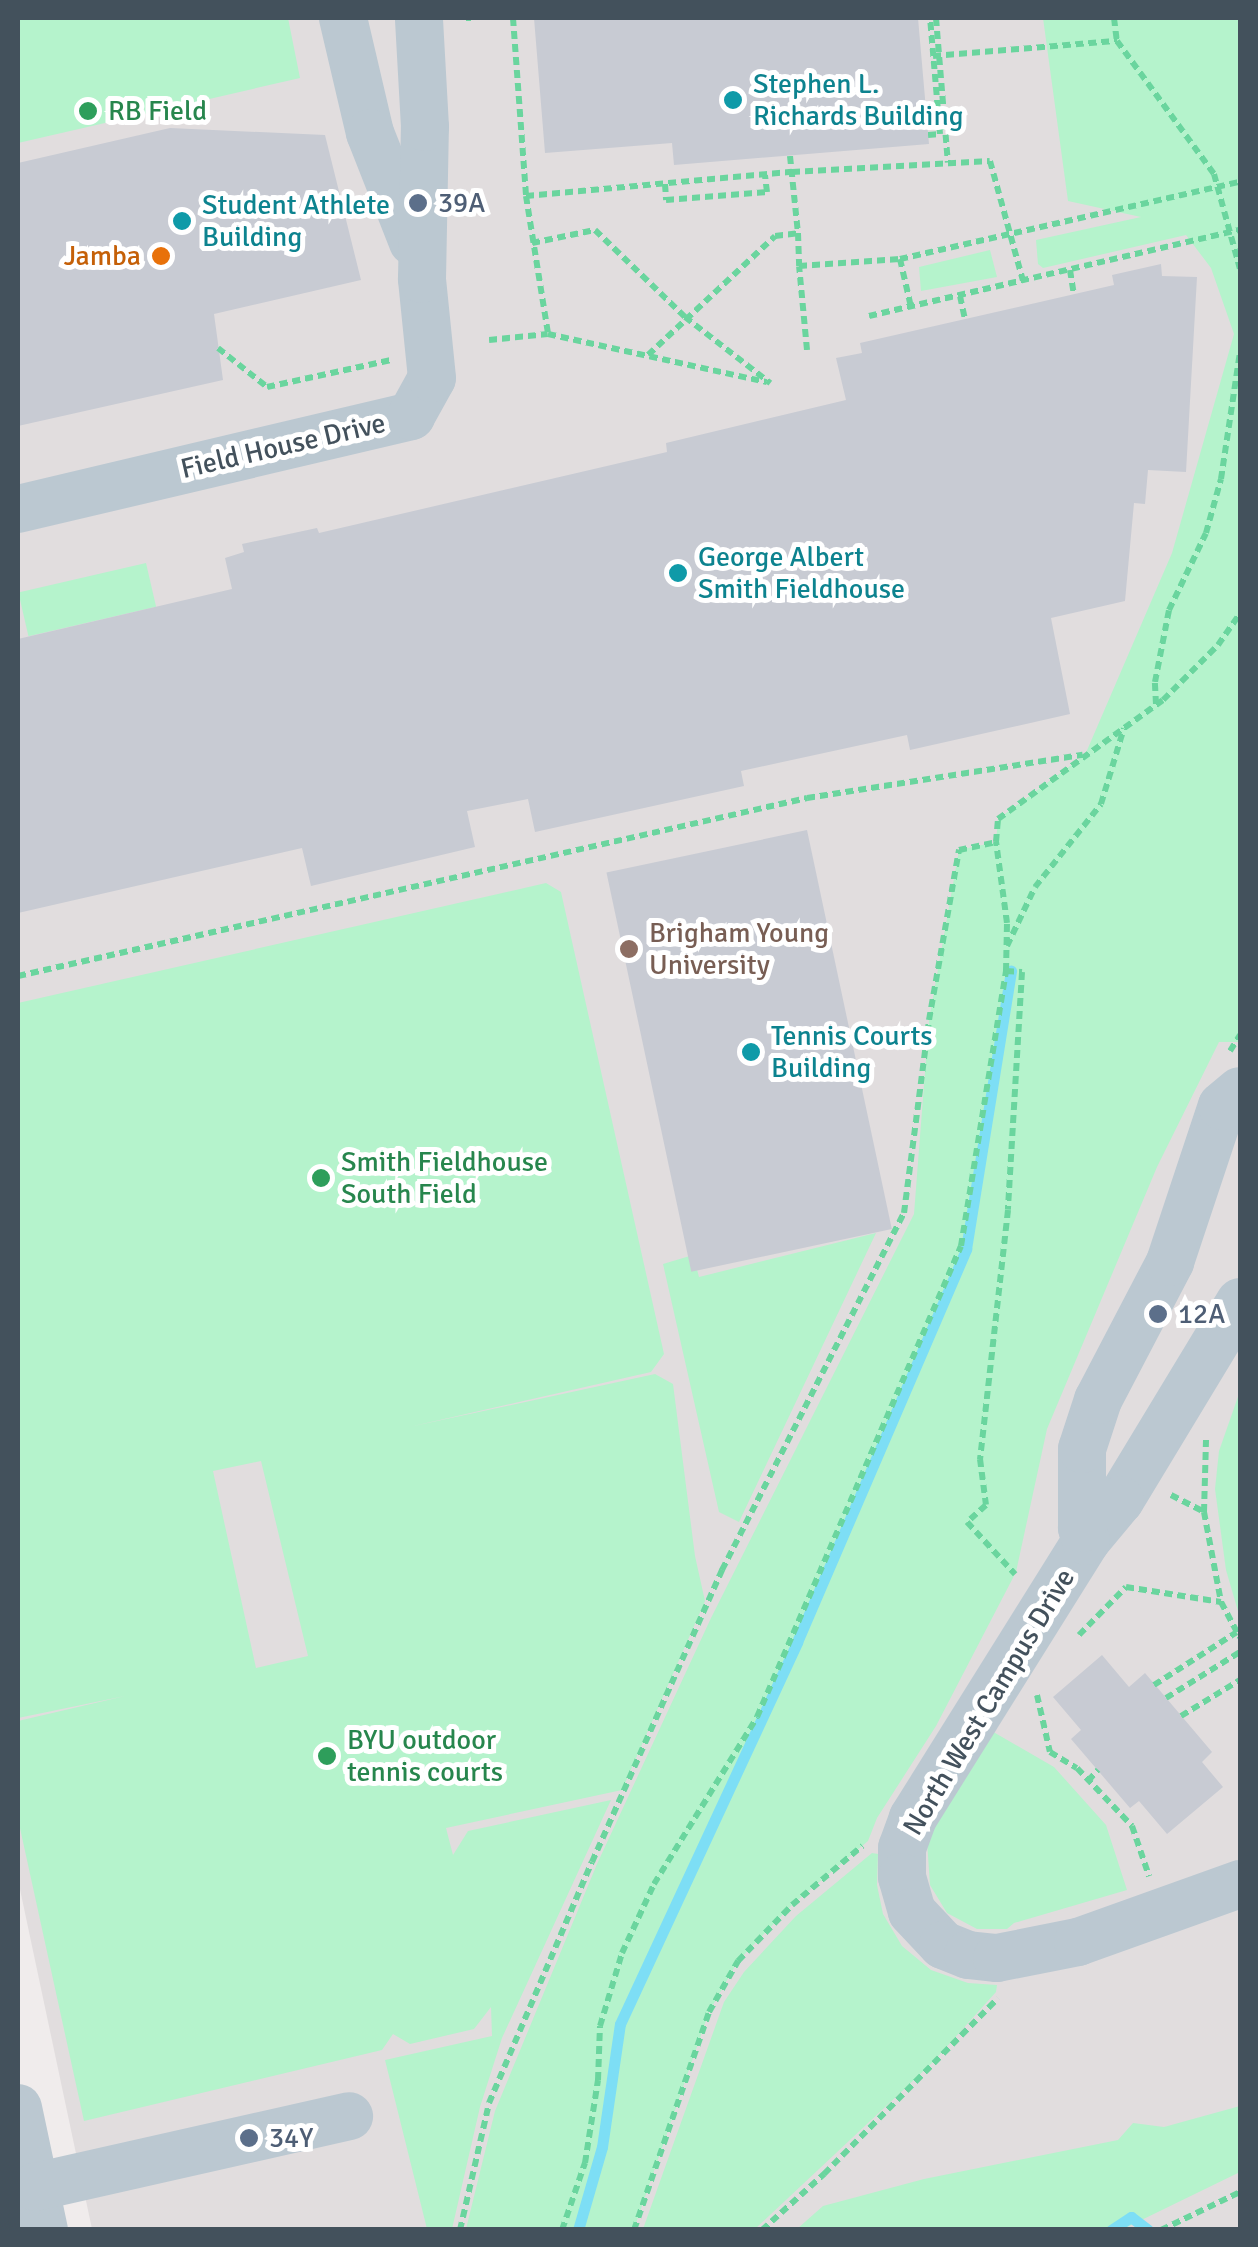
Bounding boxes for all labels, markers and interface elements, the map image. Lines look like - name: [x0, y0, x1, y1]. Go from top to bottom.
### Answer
- place label: Stephen L. Richards Building: [753, 67, 964, 133]
- marker: Stephen L. Richards Building: [722, 89, 744, 111]
- place label: RB Field: [108, 94, 207, 128]
- marker: RB Field: [77, 100, 99, 122]
- place label: 39A: [438, 186, 485, 220]
- place label: Student Athlete Building: [202, 188, 390, 254]
- marker: 39A: [407, 192, 429, 214]
- marker: Student Athlete Building: [171, 210, 193, 232]
- place label: Jamba: [64, 239, 141, 273]
- marker: Jamba: [150, 245, 172, 267]
- street label: Field House Drive: [177, 406, 389, 486]
- place label: George Albert Smith Fieldhouse: [698, 540, 905, 606]
- marker: George Albert Smith Fieldhouse: [667, 562, 689, 584]
- place label: Brigham Young University: [649, 916, 829, 982]
- marker: Brigham Young University: [618, 938, 640, 960]
- place label: Tennis Courts Building: [771, 1019, 933, 1085]
- marker: Tennis Courts Building: [740, 1041, 762, 1063]
- place label: Smith Fieldhouse South Field: [341, 1145, 548, 1211]
- marker: Smith Fieldhouse South Field: [310, 1167, 332, 1189]
- place label: 12A: [1178, 1297, 1225, 1331]
- marker: 12A: [1147, 1303, 1169, 1325]
- street label: North West Campus Drive: [896, 1563, 1082, 1841]
- place label: BYU outdoor tennis courts: [347, 1723, 503, 1789]
- marker: BYU outdoor tennis courts: [316, 1745, 338, 1767]
- place label: 34Y: [269, 2121, 313, 2155]
- marker: 34Y: [238, 2127, 260, 2149]

